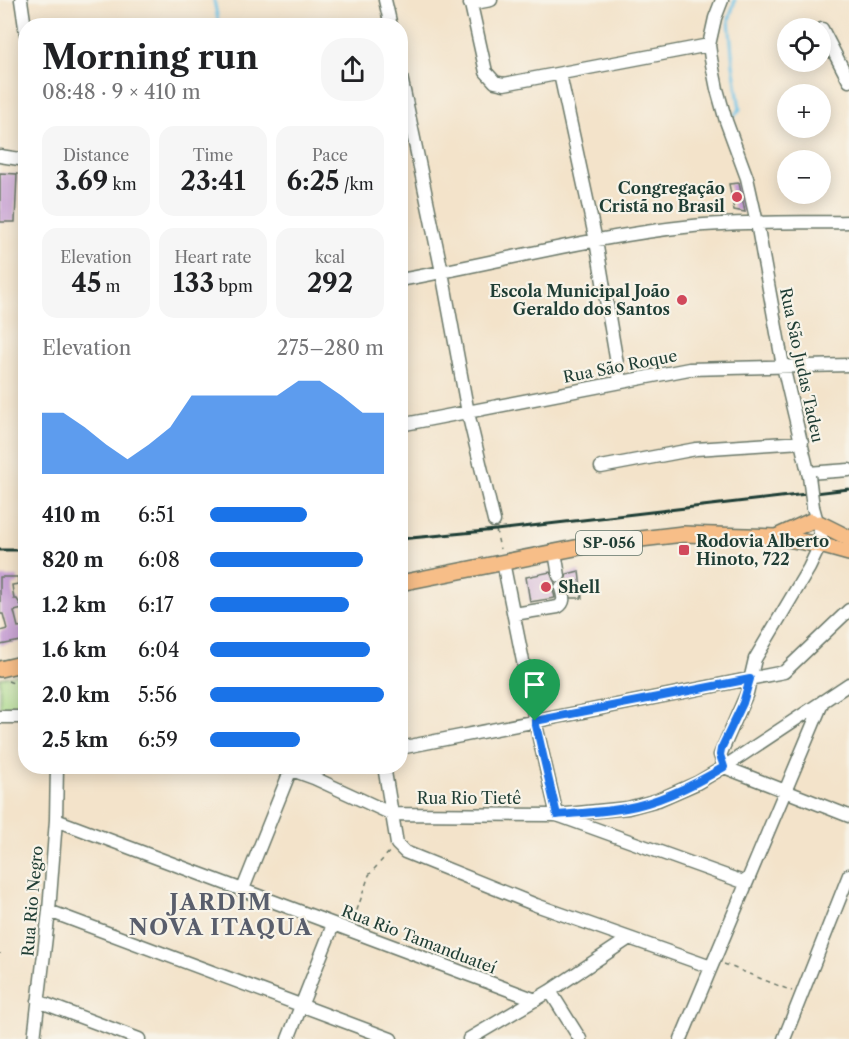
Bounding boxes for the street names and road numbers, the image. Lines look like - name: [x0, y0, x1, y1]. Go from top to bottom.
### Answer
- street label: Rua São Judas Tadeu: [776, 286, 828, 444]
- street label: Rua São Roque: [561, 345, 679, 387]
- road number: SP-056: [576, 531, 642, 555]
- street label: Rua Rio Tietê: [417, 788, 521, 808]
- street label: Rua Rio Negro: [17, 845, 47, 957]
- street label: Rua Rio Tamanduateí: [339, 900, 499, 978]

